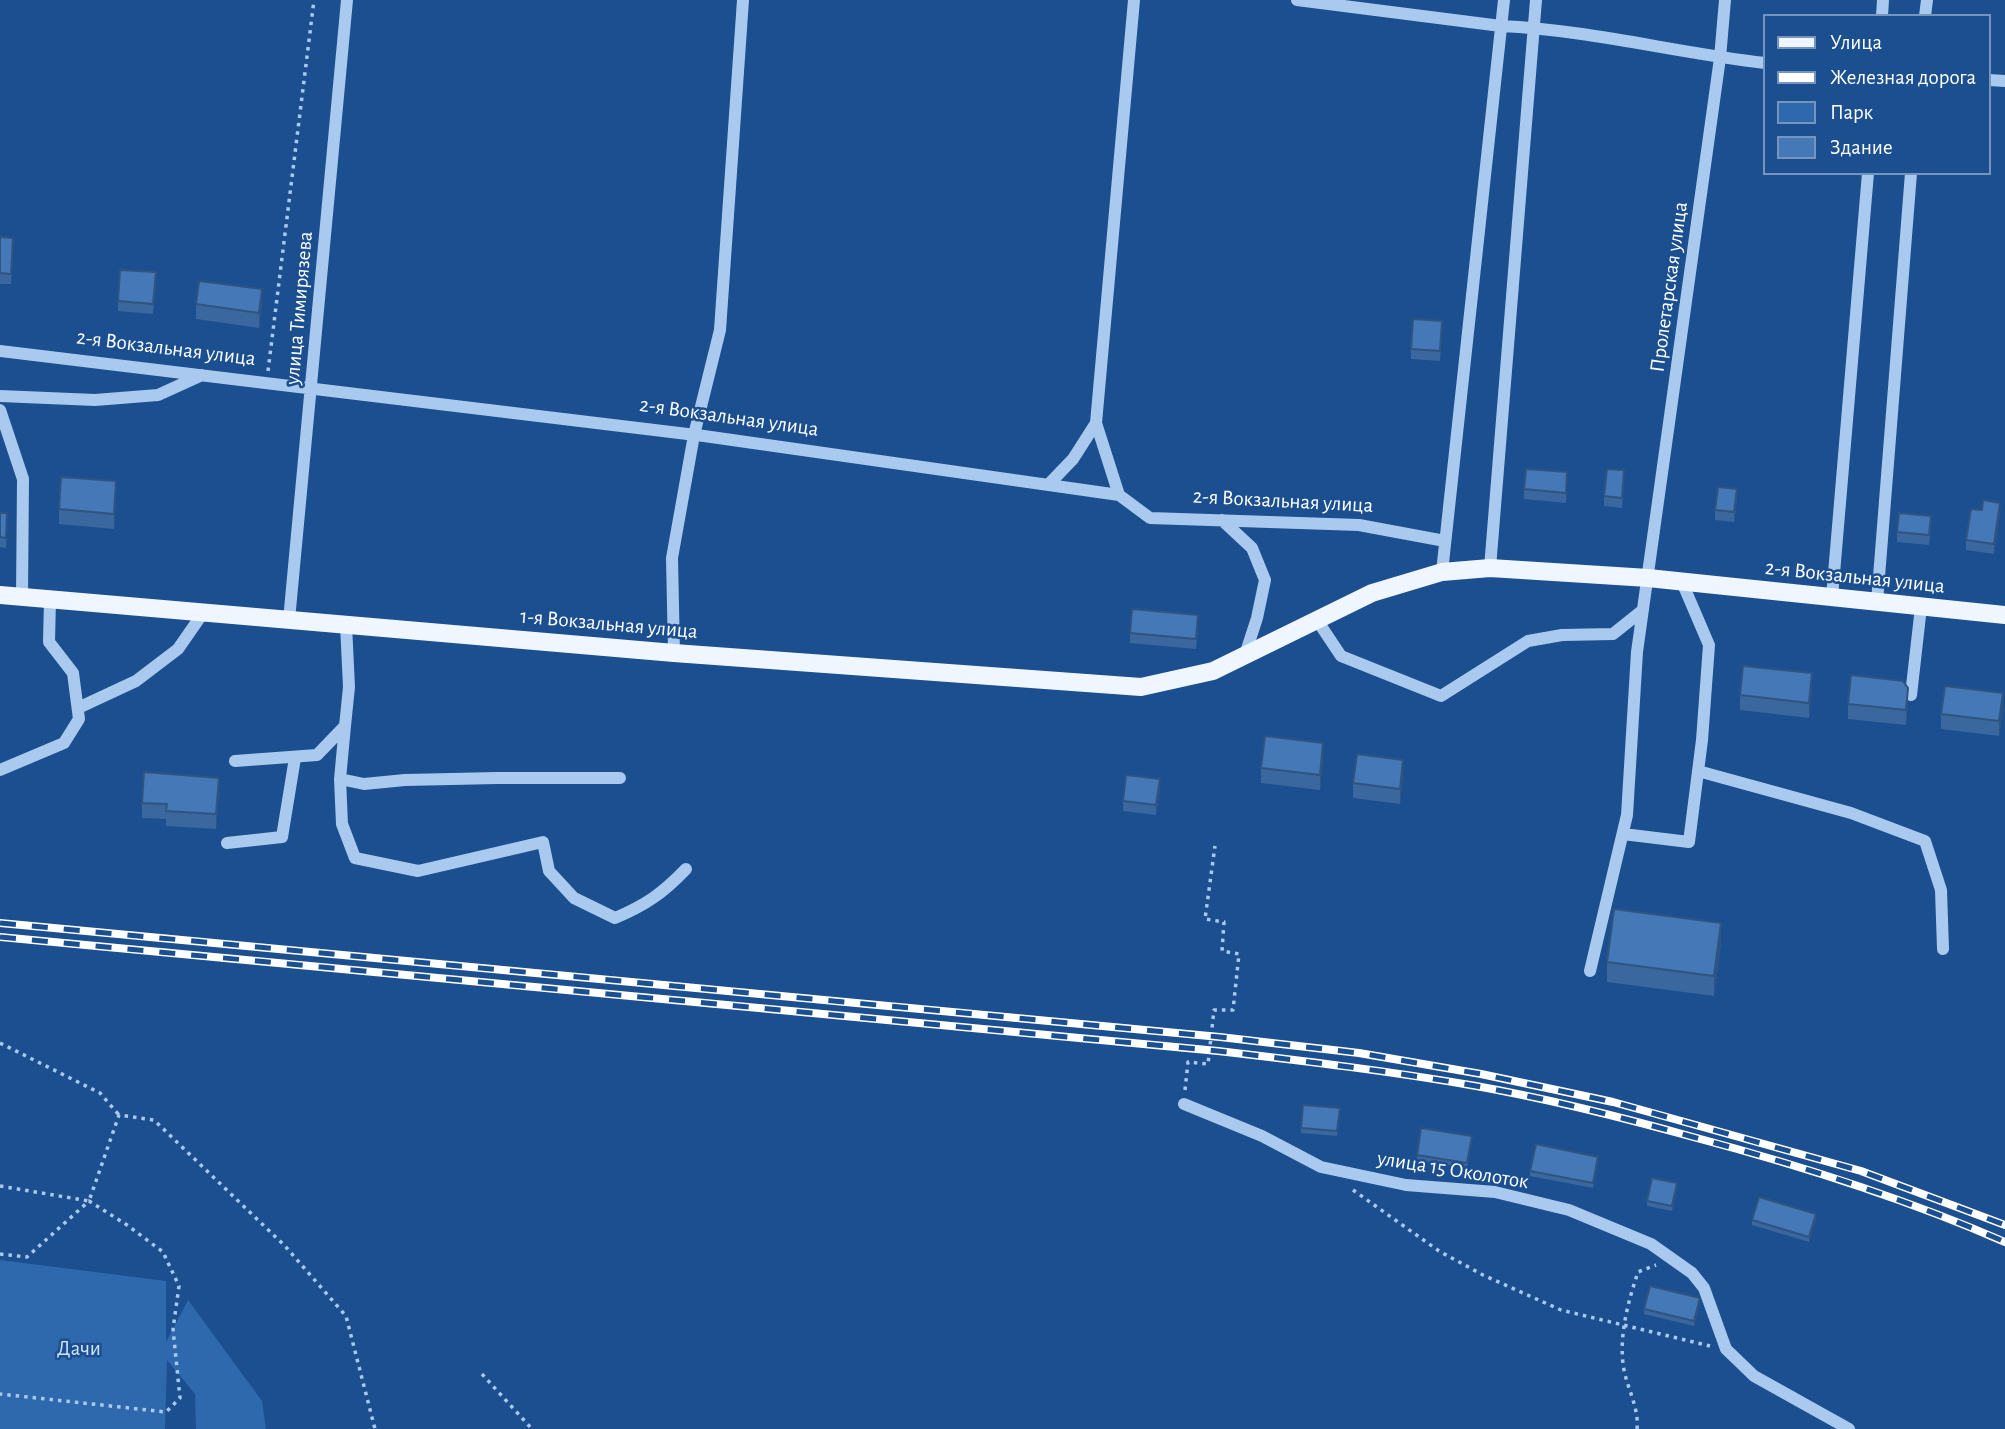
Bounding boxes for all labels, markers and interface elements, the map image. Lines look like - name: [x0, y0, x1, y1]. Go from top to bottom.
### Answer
- legend: [1764, 14, 1991, 175]
- text: Улица: [1830, 32, 1882, 53]
- text: Железная дорога: [1830, 67, 1976, 88]
- text: Парк: [1830, 102, 1873, 123]
- text: Здание: [1830, 137, 1893, 158]
- street label: Пролетарская улица: [1645, 200, 1693, 374]
- street label: улица Тимирязева: [280, 230, 318, 386]
- street label: 2-я Вокзальная улица: [75, 324, 257, 372]
- street label: 2-я Вокзальная улица: [638, 392, 820, 442]
- street label: 2-я Вокзальная улица: [1192, 484, 1374, 518]
- street label: 2-я Вокзальная улица: [1764, 555, 1946, 599]
- street label: 1-я Вокзальная улица: [519, 604, 699, 644]
- street label: улица 15 Околоток: [1375, 1146, 1531, 1194]
- park label: Дачи: [57, 1336, 101, 1362]

